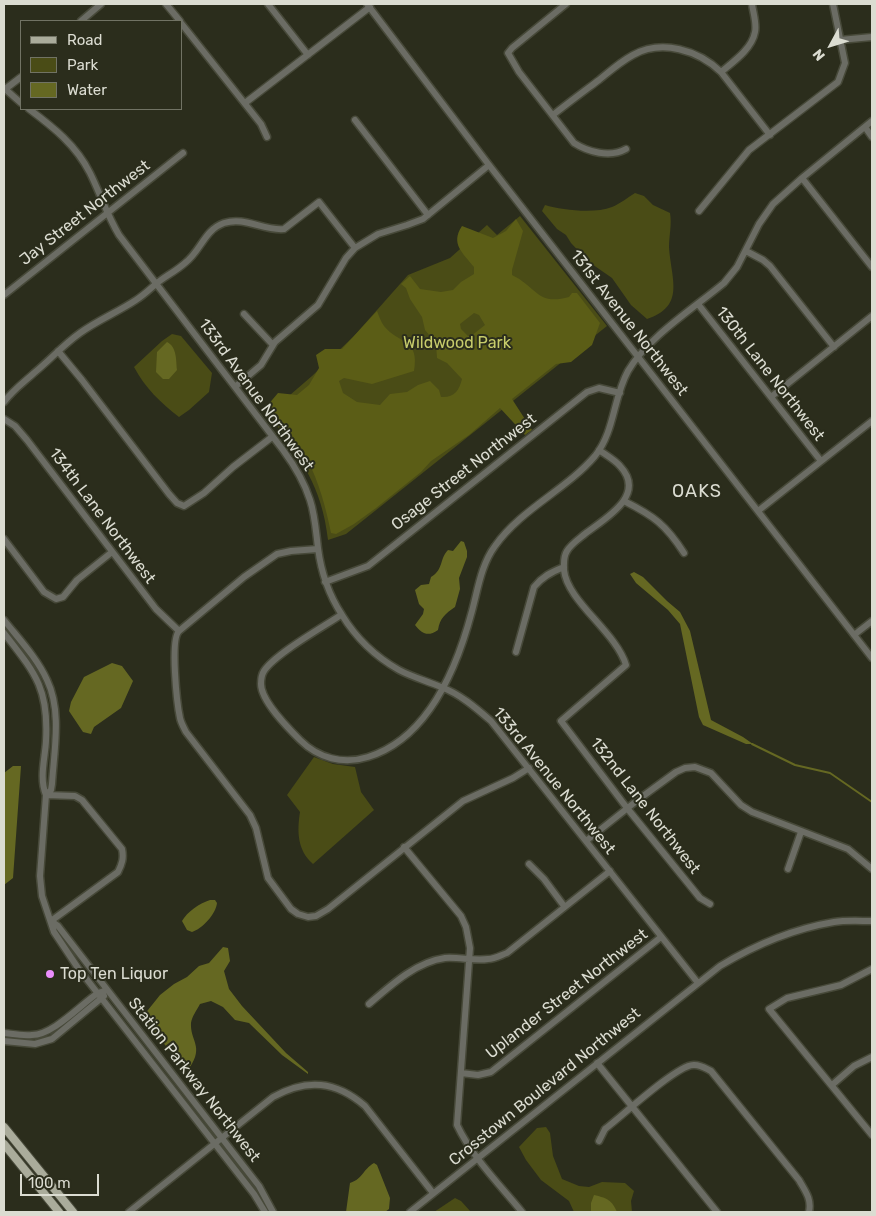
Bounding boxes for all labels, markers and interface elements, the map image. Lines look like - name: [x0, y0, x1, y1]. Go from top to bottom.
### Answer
- legend: [20, 20, 182, 110]
- north arrow: [806, 20, 856, 70]
- text: Road: [67, 31, 103, 49]
- text: N: [809, 45, 829, 64]
- text: Park: [67, 56, 98, 74]
- text: Water: [67, 81, 107, 99]
- street label: Jay Street Northwest: [16, 156, 154, 270]
- street label: 131st Avenue Northwest: [566, 246, 692, 400]
- street label: 130th Lane Northwest: [712, 303, 828, 445]
- street label: 133rd Avenue Northwest: [194, 315, 318, 475]
- park label: Wildwood Park: [403, 333, 511, 353]
- street label: Osage Street Northwest: [388, 409, 540, 535]
- street label: 134th Lane Northwest: [45, 444, 159, 588]
- district label: OAKS: [672, 481, 722, 503]
- street label: 133rd Avenue Northwest: [489, 704, 619, 858]
- street label: 132nd Lane Northwest: [586, 734, 704, 878]
- street label: Uplander Street Northwest: [482, 925, 652, 1063]
- place label: Top Ten Liquor: [60, 964, 168, 984]
- marker: Top Ten Liquor: [44, 968, 56, 980]
- street label: Station Parkway Northwest: [124, 994, 264, 1166]
- street label: Crosstown Boulevard Northwest: [445, 1004, 645, 1170]
- scale bar: [22, 1164, 101, 1196]
- text: 100 m: [28, 1174, 70, 1192]

